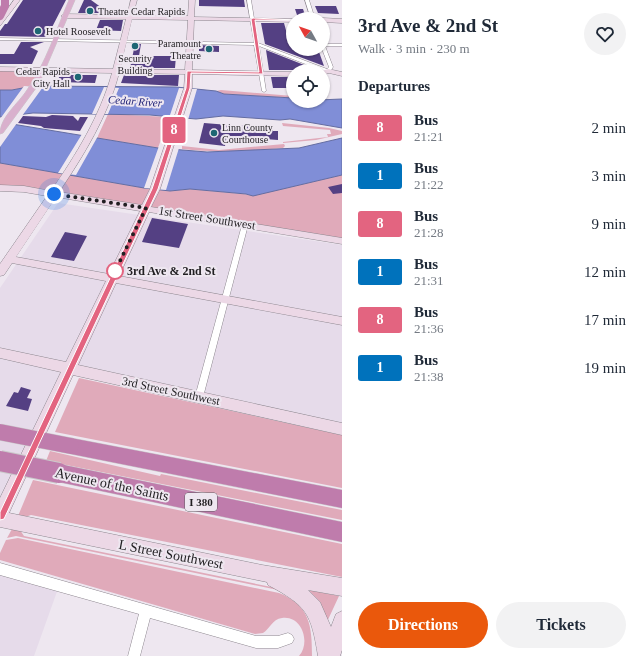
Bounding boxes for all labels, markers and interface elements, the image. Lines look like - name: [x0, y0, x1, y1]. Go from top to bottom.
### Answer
- marker: Theatre Cedar Rapids: [85, 6, 95, 16]
- place label: Theatre Cedar Rapids: [98, 6, 185, 17]
- north arrow: [286, 12, 330, 56]
- map controls: [286, 12, 330, 108]
- button: heart: [584, 13, 626, 55]
- text: 3rd Ave & 2nd St: [358, 15, 498, 36]
- marker: Hotel Roosevelt: [33, 26, 43, 36]
- place label: Hotel Roosevelt: [46, 26, 111, 37]
- place label: Paramount Theatre: [158, 38, 202, 61]
- marker: Security Building: [130, 41, 140, 51]
- text: Walk · 3 min · 230 m: [358, 41, 470, 56]
- marker: Paramount Theatre: [204, 44, 214, 54]
- place label: Security Building: [117, 53, 153, 76]
- button: locate: [286, 64, 330, 108]
- place label: Cedar Rapids City Hall: [16, 66, 70, 89]
- marker: Cedar Rapids City Hall: [73, 72, 83, 82]
- text: Departures: [358, 78, 430, 94]
- water label: Cedar River: [108, 93, 163, 109]
- text: Bus: [414, 112, 438, 128]
- line badge: 8: [161, 117, 187, 143]
- text: 8: [377, 120, 384, 135]
- text: 2 min: [591, 120, 626, 136]
- text: 8: [171, 122, 178, 137]
- place label: Linn County Courthouse: [222, 122, 273, 145]
- marker: Linn County Courthouse: [209, 128, 219, 138]
- text: 21:21: [414, 129, 444, 144]
- text: Bus: [414, 160, 438, 176]
- text: 1: [377, 168, 384, 183]
- text: 3 min: [591, 168, 626, 184]
- text: 21:22: [414, 177, 444, 192]
- your location: [44, 184, 64, 204]
- street label: 1st Street Southwest: [158, 203, 257, 233]
- text: Bus: [414, 208, 438, 224]
- text: 8: [377, 216, 384, 231]
- text: 9 min: [591, 216, 626, 232]
- text: 21:28: [414, 225, 444, 240]
- text: Bus: [414, 256, 438, 272]
- marker: 3rd Ave & 2nd St: [106, 262, 124, 280]
- place label: 3rd Ave & 2nd St: [127, 264, 215, 278]
- text: 1: [377, 264, 384, 279]
- text: 12 min: [584, 264, 626, 280]
- text: 21:31: [414, 273, 444, 288]
- text: Bus: [414, 304, 438, 320]
- text: 8: [377, 312, 384, 327]
- text: 17 min: [584, 312, 626, 328]
- text: 21:36: [414, 321, 444, 336]
- text: Bus: [414, 352, 438, 368]
- text: 1: [377, 360, 384, 375]
- text: 19 min: [584, 360, 626, 376]
- text: 21:38: [414, 369, 444, 384]
- street label: 3rd Street Southwest: [121, 374, 222, 408]
- street label: Avenue of the Saints: [54, 465, 170, 504]
- road number: I 380: [185, 493, 217, 511]
- street label: L Street Southwest: [117, 537, 224, 572]
- button: Directions: [358, 602, 488, 648]
- button: Tickets: [496, 602, 626, 648]

